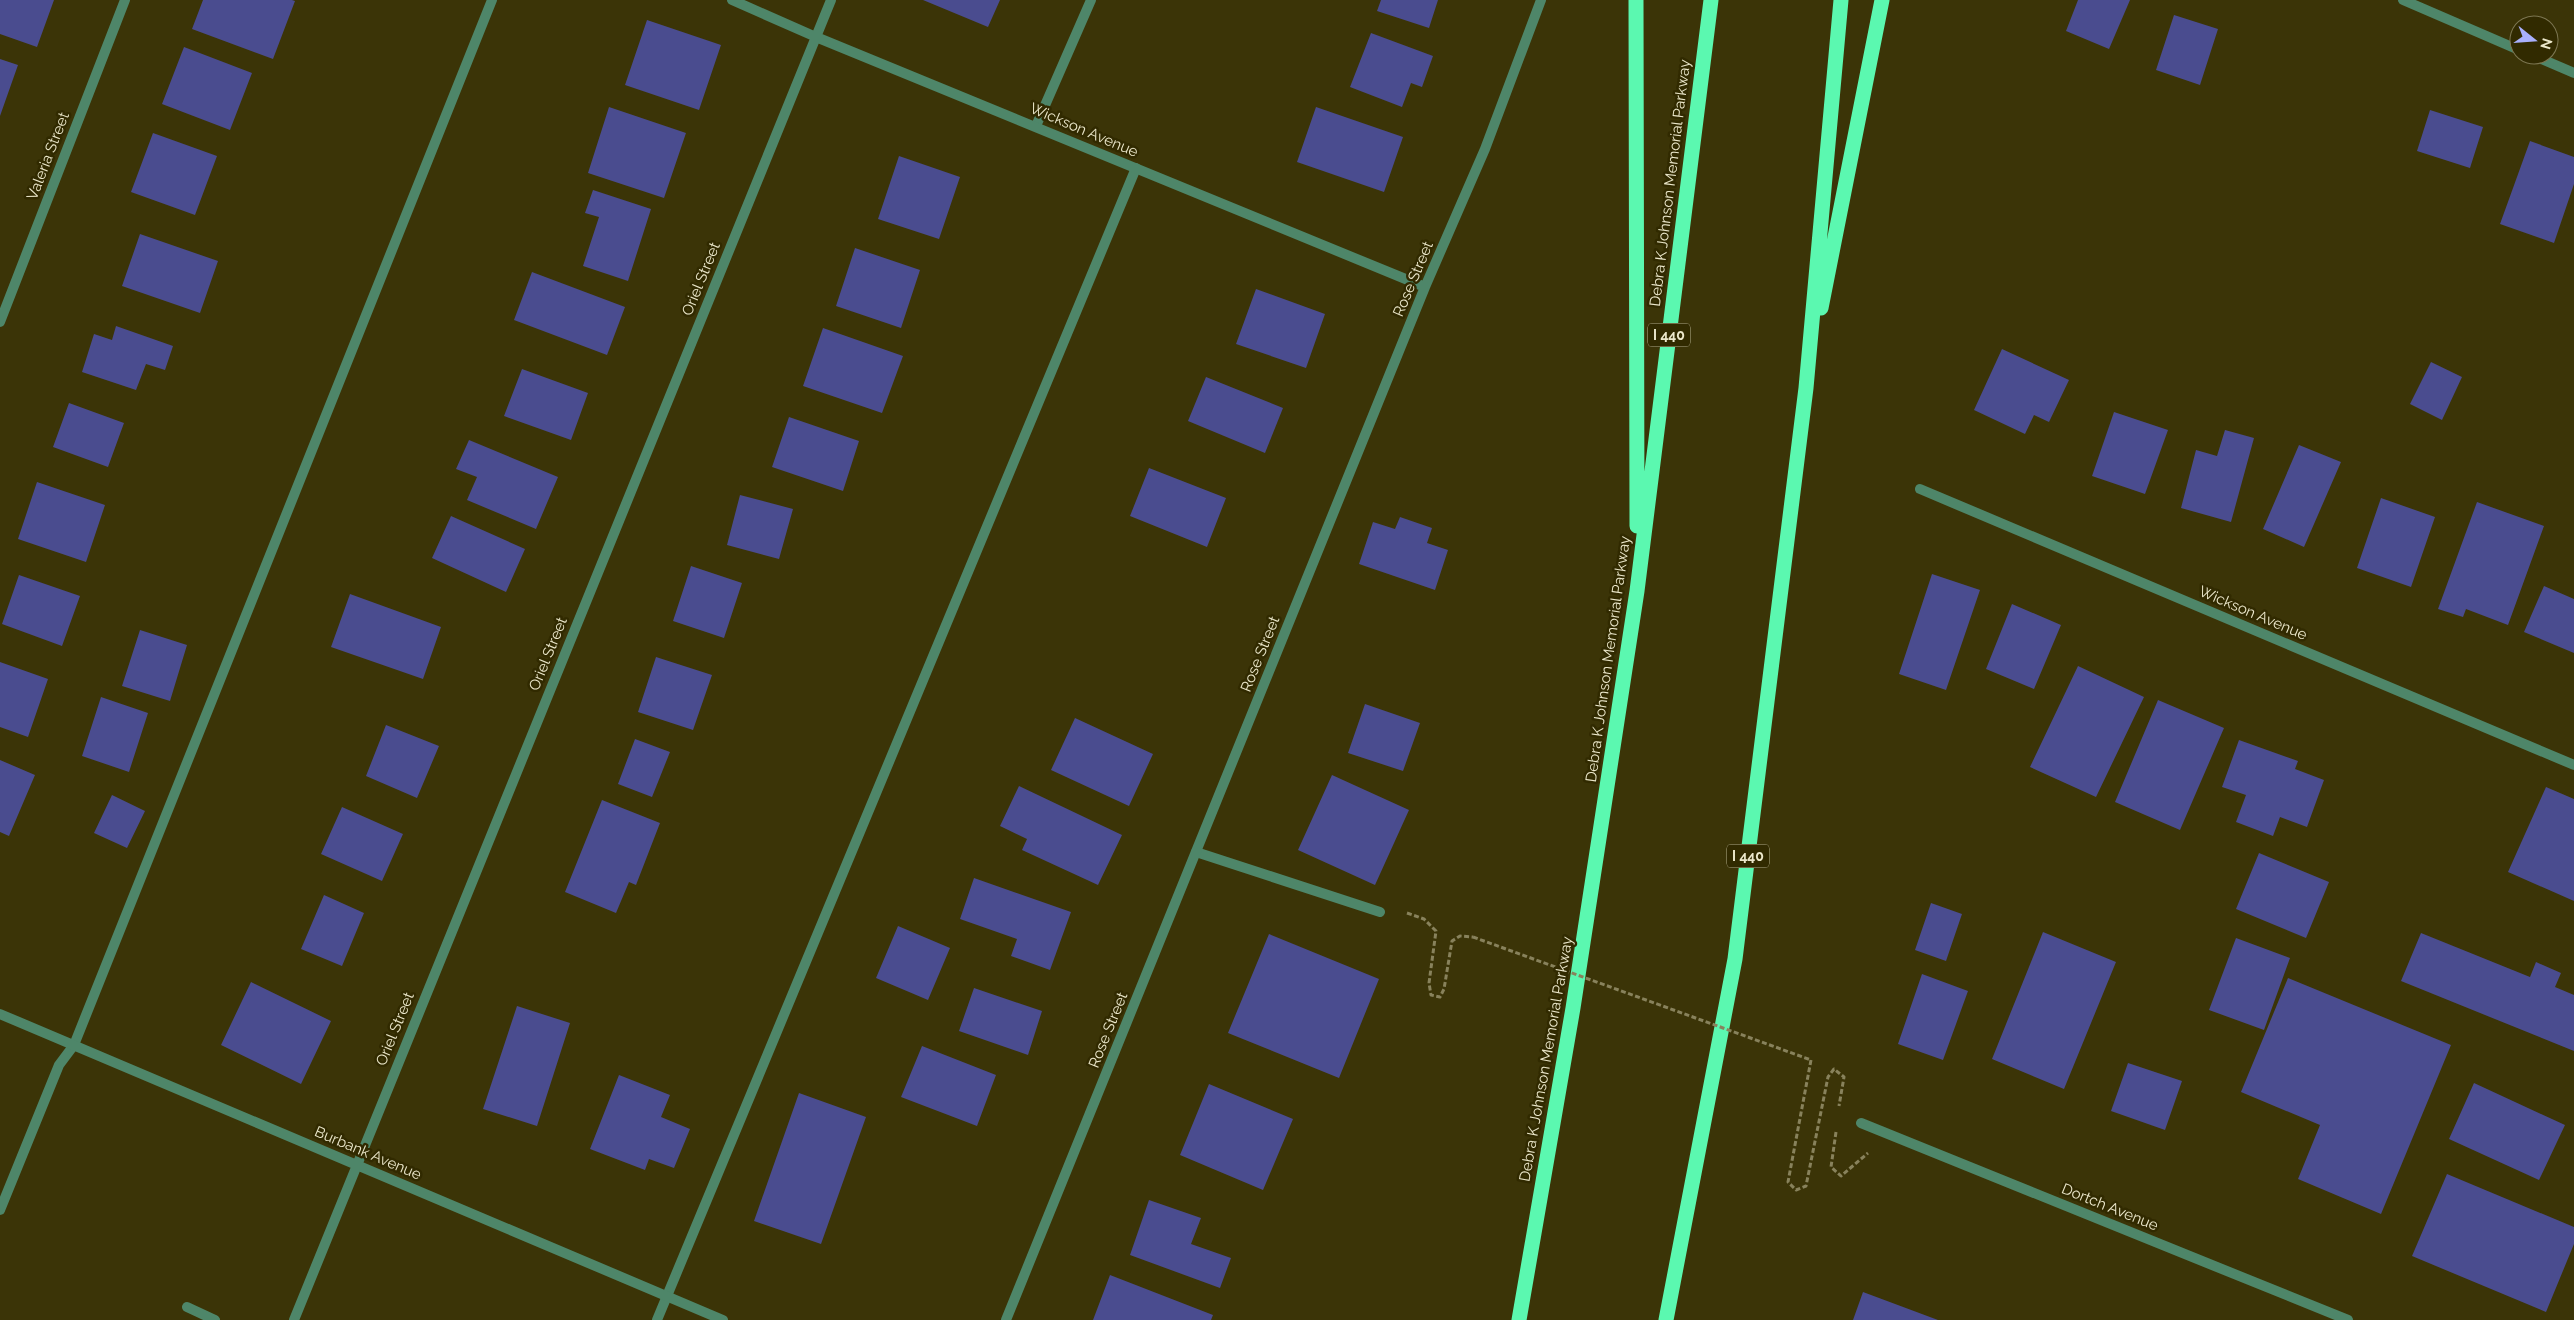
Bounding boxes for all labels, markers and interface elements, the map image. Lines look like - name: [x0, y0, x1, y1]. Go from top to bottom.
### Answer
- north arrow: [2509, 15, 2559, 65]
- text: N: [2537, 36, 2556, 51]
- street label: Debra K Johnson Memorial Parkway: [1646, 59, 1694, 307]
- street label: Wickson Avenue: [1027, 99, 1141, 161]
- street label: Valeria Street: [23, 110, 73, 202]
- street label: Rose Street: [1389, 239, 1437, 319]
- street label: Oriel Street: [678, 240, 724, 318]
- road number: I 440: [1648, 324, 1690, 346]
- street label: Debra K Johnson Memorial Parkway: [1582, 535, 1634, 783]
- street label: Wickson Avenue: [2196, 582, 2310, 644]
- street label: Rose Street: [1237, 614, 1283, 694]
- street label: Oriel Street: [525, 615, 571, 693]
- road number: I 440: [1727, 844, 1769, 868]
- street label: Debra K Johnson Memorial Parkway: [1516, 935, 1576, 1183]
- street label: Oriel Street: [372, 990, 418, 1068]
- street label: Rose Street: [1085, 990, 1131, 1070]
- street label: Burbank Avenue: [312, 1122, 424, 1184]
- street label: Dortch Avenue: [2059, 1179, 2161, 1235]

